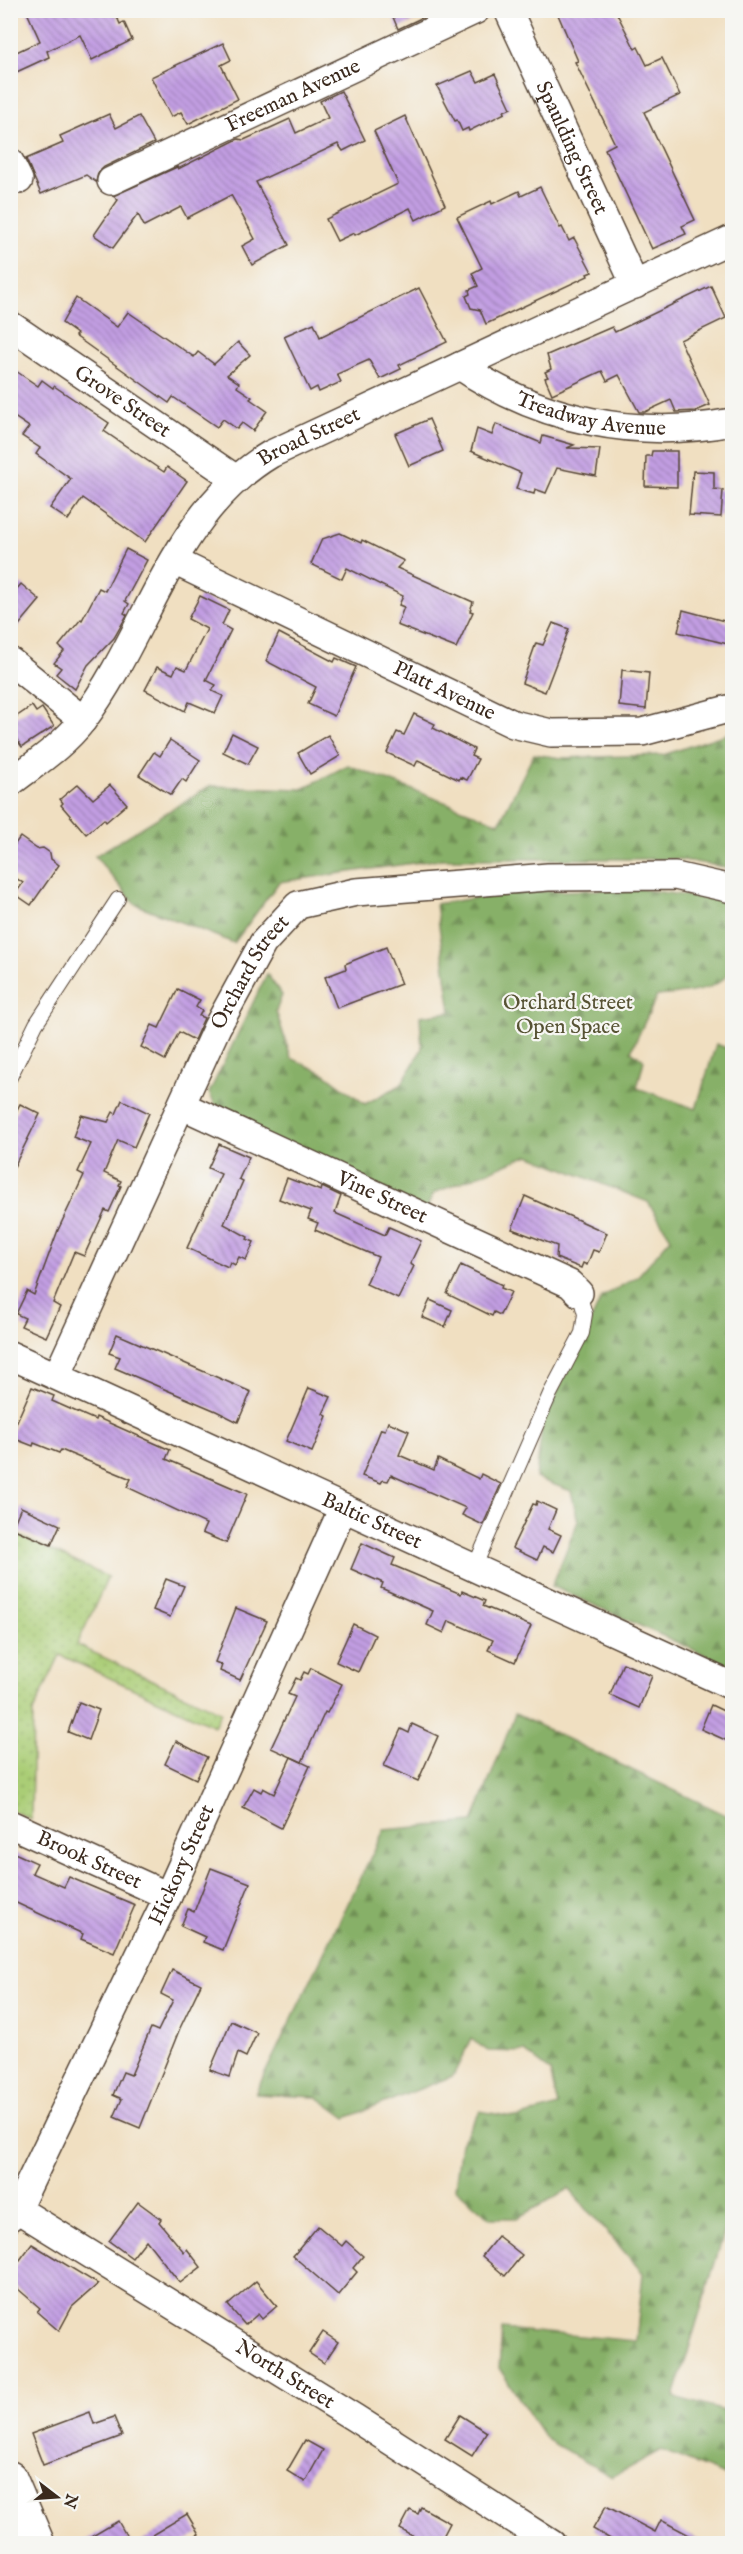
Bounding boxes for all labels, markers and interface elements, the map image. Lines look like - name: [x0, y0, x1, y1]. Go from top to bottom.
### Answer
- street label: Freeman Avenue: [221, 53, 365, 139]
- street label: Spaulding Street: [529, 77, 614, 219]
- street label: Grove Street: [69, 359, 176, 444]
- street label: Treadway Avenue: [512, 385, 666, 442]
- street label: Broad Street: [252, 401, 364, 473]
- street label: Platt Avenue: [389, 655, 500, 727]
- street label: Orchard Street: [205, 909, 296, 1034]
- park label: Orchard Street Open Space: [503, 990, 633, 1041]
- street label: Vine Street: [331, 1165, 432, 1230]
- street label: Baltic Street: [317, 1486, 426, 1556]
- street label: Hickory Street: [142, 1800, 221, 1930]
- street label: Brook Street: [32, 1825, 146, 1896]
- street label: North Street: [230, 2334, 340, 2416]
- north arrow: [27, 2467, 87, 2527]
- text: N: [58, 2490, 81, 2510]

